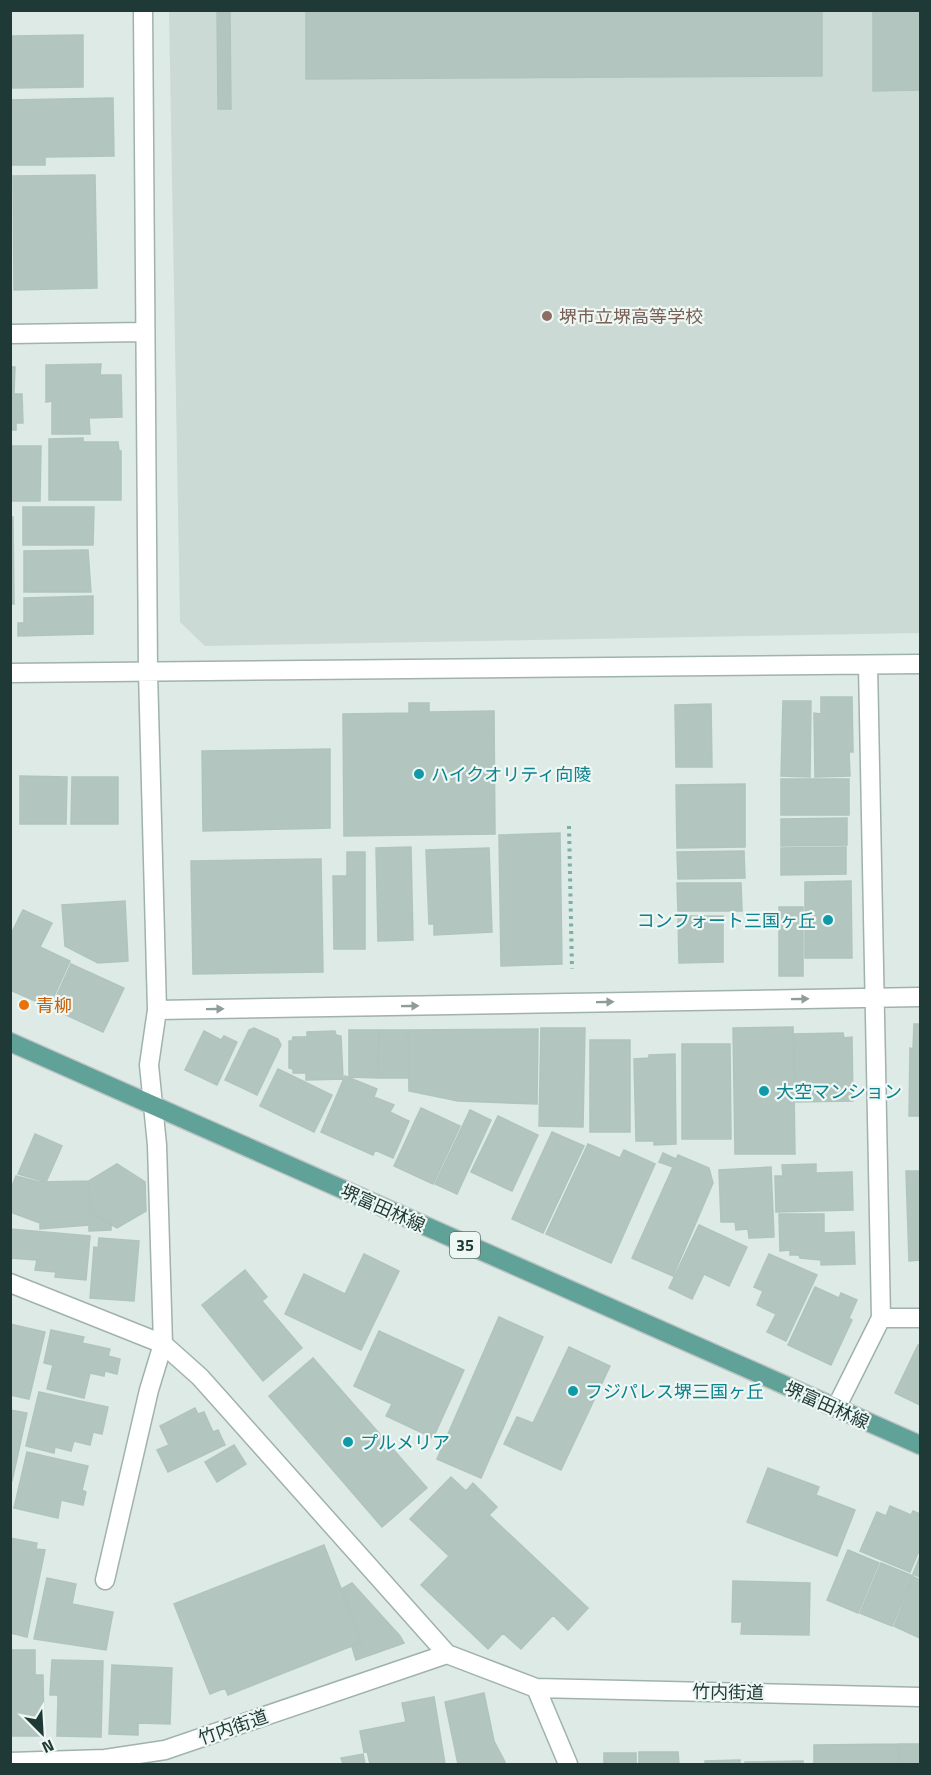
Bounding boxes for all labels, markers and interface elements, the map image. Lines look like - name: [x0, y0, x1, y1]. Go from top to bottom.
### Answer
- place label: 堺市立堺高等学校: [559, 303, 703, 330]
- marker: 堺市立堺高等学校: [540, 309, 554, 323]
- place label: ハイクオリティ向陵: [431, 761, 591, 788]
- marker: ハイクオリティ向陵: [412, 767, 426, 781]
- place label: コンフォート三国ヶ丘: [637, 907, 816, 934]
- marker: コンフォート三国ヶ丘: [821, 913, 835, 927]
- place label: 青柳: [36, 992, 72, 1019]
- one-way arrow: [791, 994, 810, 1004]
- marker: 青柳: [17, 998, 31, 1012]
- one-way arrow: [596, 998, 615, 1007]
- one-way arrow: [401, 1001, 420, 1010]
- one-way arrow: [206, 1004, 225, 1014]
- place label: 大空マンション: [776, 1078, 902, 1105]
- marker: 大空マンション: [757, 1084, 771, 1098]
- street label: 堺富田林線: [336, 1177, 430, 1239]
- road number: 35: [450, 1232, 480, 1258]
- street label: 堺富田林線: [780, 1374, 874, 1436]
- place label: フジパレス堺三国ヶ丘: [585, 1378, 764, 1405]
- marker: フジパレス堺三国ヶ丘: [566, 1384, 580, 1398]
- place label: プルメリア: [360, 1429, 450, 1456]
- marker: プルメリア: [341, 1435, 355, 1449]
- street label: 竹内街道: [692, 1678, 764, 1706]
- north arrow: [12, 1703, 72, 1763]
- street label: 竹内街道: [195, 1703, 271, 1751]
- text: N: [38, 1733, 58, 1760]

